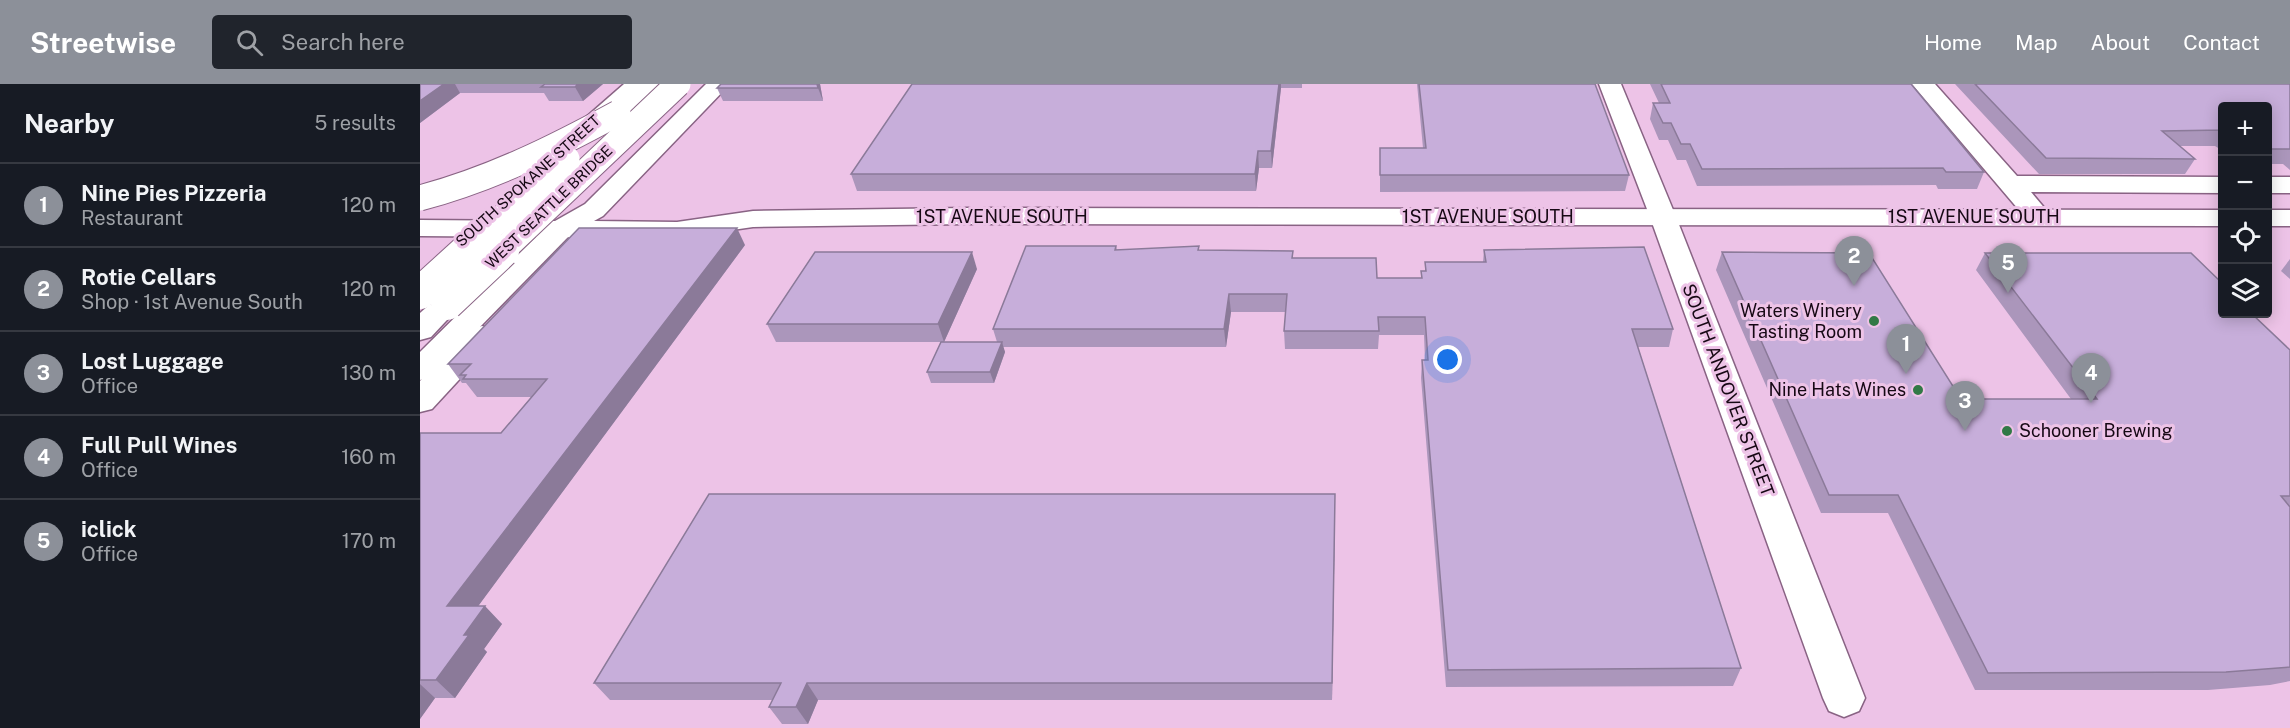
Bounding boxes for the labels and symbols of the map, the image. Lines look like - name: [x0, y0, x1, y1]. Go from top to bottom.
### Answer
- street label: SOUTH SPOKANE STREET: [452, 111, 603, 250]
- street label: WEST SEATTLE BRIDGE: [482, 142, 616, 272]
- street label: 1ST AVENUE SOUTH: [916, 206, 1088, 227]
- street label: 1ST AVENUE SOUTH: [1402, 206, 1574, 227]
- street label: 1ST AVENUE SOUTH: [1888, 206, 2060, 227]
- pin: 2: [1834, 236, 1874, 286]
- pin: 5: [1988, 244, 2028, 293]
- street label: SOUTH ANDOVER STREET: [1678, 281, 1779, 499]
- place label: Waters Winery Tasting Room: [1740, 300, 1862, 342]
- marker: Waters Winery Tasting Room: [1867, 314, 1881, 328]
- pin: 1: [1886, 324, 1926, 374]
- your location: [1433, 345, 1462, 374]
- pin: 4: [2072, 354, 2110, 403]
- place label: Nine Hats Wines: [1768, 379, 1906, 400]
- pin: 3: [1946, 382, 1984, 431]
- marker: Nine Hats Wines: [1911, 383, 1925, 397]
- place label: Schooner Brewing: [2019, 420, 2173, 441]
- marker: Schooner Brewing: [2000, 424, 2014, 438]

